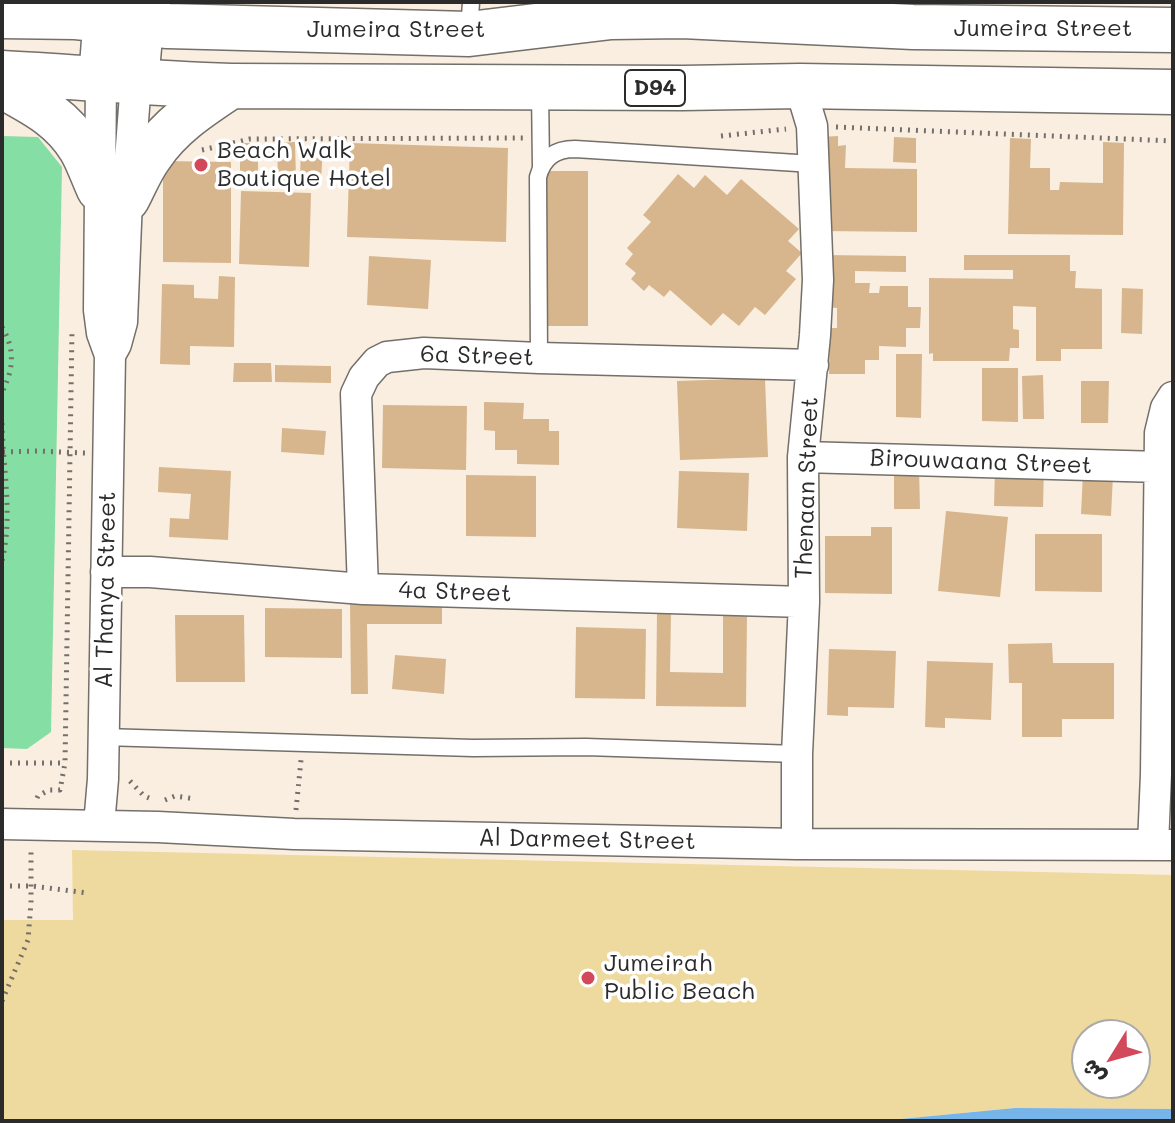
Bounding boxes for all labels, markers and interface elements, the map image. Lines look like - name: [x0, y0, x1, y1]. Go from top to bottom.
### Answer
- street label: Jumeira Street: [954, 15, 1132, 43]
- street label: Jumeira Street: [307, 16, 485, 44]
- road number: D94: [625, 70, 685, 106]
- place label: Beach Walk Boutique Hotel: [217, 137, 391, 193]
- marker: Beach Walk Boutique Hotel: [192, 156, 210, 174]
- street label: 6a Street: [420, 340, 534, 372]
- street label: Thenaan Street: [789, 396, 825, 580]
- street label: Birouwaana Street: [869, 444, 1093, 480]
- street label: Al Thanya Street: [90, 491, 122, 689]
- street label: 4a Street: [398, 576, 512, 608]
- street label: Al Darmeet Street: [478, 824, 696, 856]
- place label: Jumeirah Public Beach: [604, 950, 755, 1006]
- marker: Jumeirah Public Beach: [579, 969, 597, 987]
- north arrow: [1071, 1019, 1151, 1099]
- text: ش: [1074, 1054, 1112, 1091]

